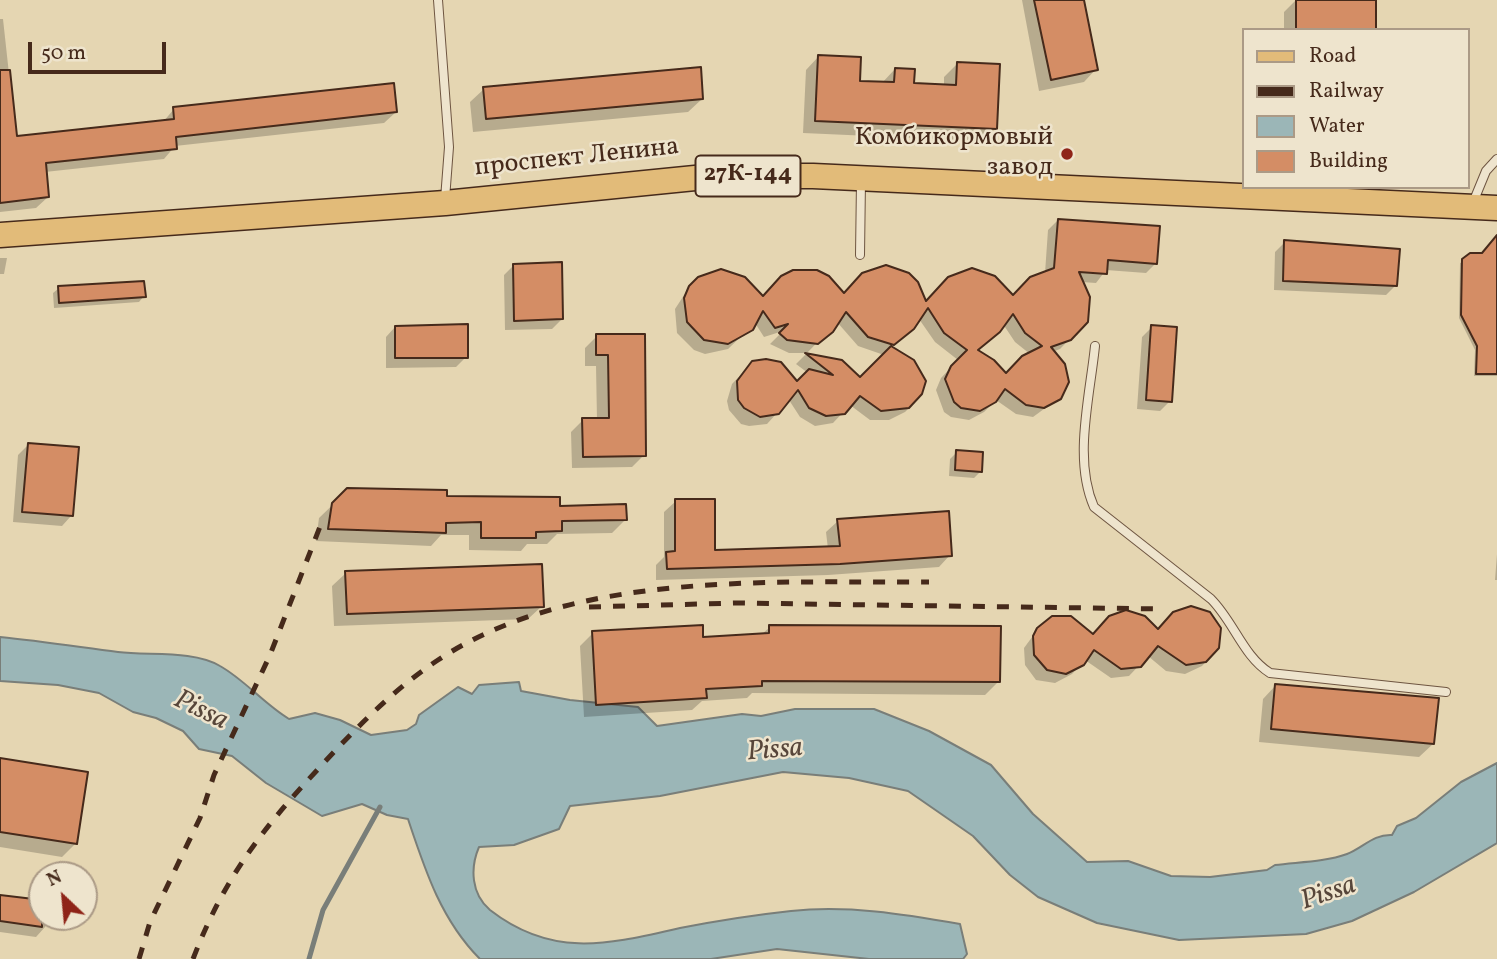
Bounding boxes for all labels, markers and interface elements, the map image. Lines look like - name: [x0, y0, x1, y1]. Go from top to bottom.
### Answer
- scale bar: [32, 28, 170, 72]
- legend: [1242, 28, 1469, 189]
- text: 50 m: [41, 39, 86, 68]
- text: Road: [1309, 42, 1356, 71]
- text: Railway: [1309, 77, 1384, 106]
- text: Water: [1309, 112, 1365, 141]
- place label: Комбикормовый завод: [855, 123, 1053, 184]
- street label: проспект Ленина: [473, 133, 681, 185]
- marker: Комбикормовый завод: [1059, 146, 1075, 162]
- text: Building: [1309, 147, 1388, 176]
- road number: 27К-144: [696, 156, 800, 196]
- water label: Pissa: [167, 685, 233, 739]
- water label: Pissa: [745, 733, 805, 771]
- north arrow: [28, 861, 98, 931]
- text: N: [43, 864, 67, 894]
- water label: Pissa: [1297, 870, 1361, 920]

